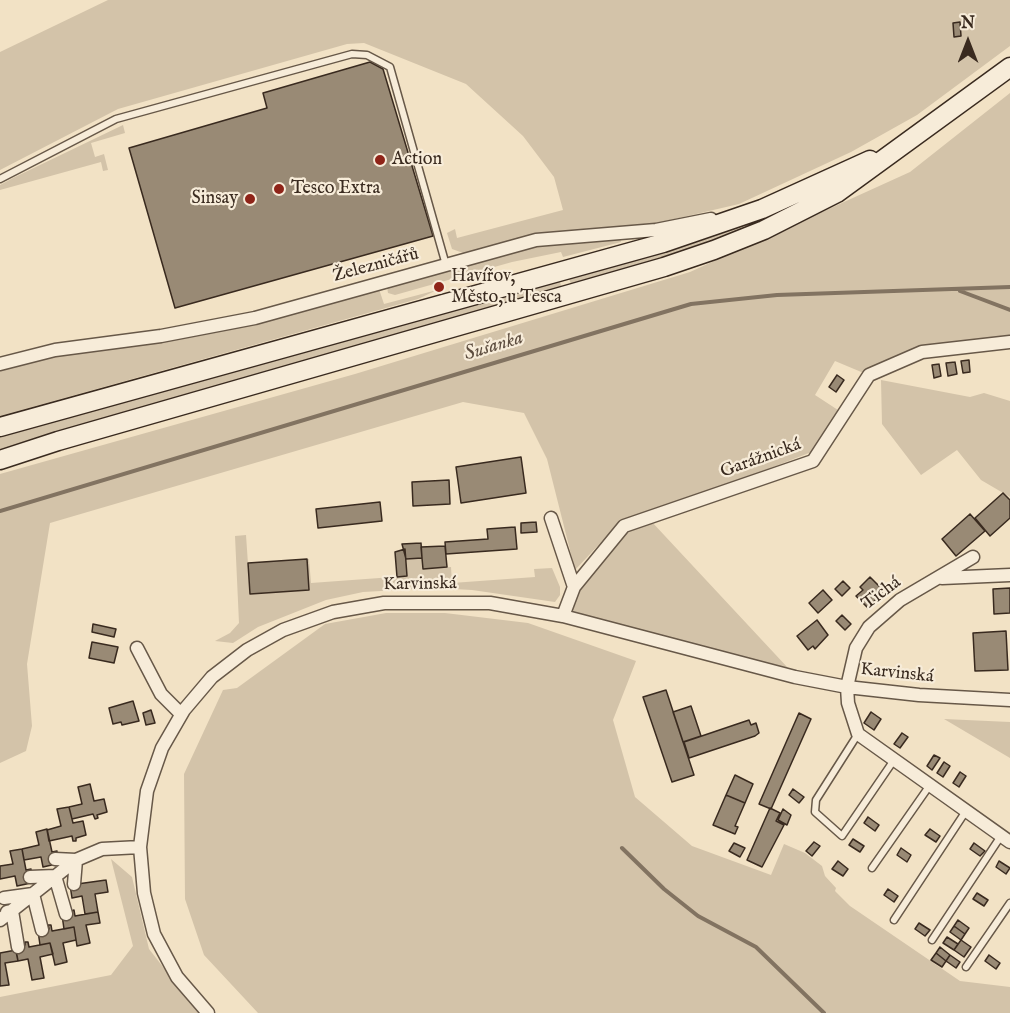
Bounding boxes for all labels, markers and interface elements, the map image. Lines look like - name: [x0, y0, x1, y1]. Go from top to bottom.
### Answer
- north arrow: [938, 12, 998, 72]
- text: N: [961, 14, 975, 34]
- place label: Action: [392, 149, 442, 171]
- marker: Action: [373, 153, 387, 167]
- place label: Tesco Extra: [291, 178, 380, 200]
- marker: Tesco Extra: [272, 182, 286, 196]
- place label: Sinsay: [192, 188, 238, 210]
- marker: Sinsay: [243, 192, 257, 206]
- street label: Železničářů: [331, 244, 421, 288]
- place label: Havířov, Město, u Tesca: [451, 266, 562, 308]
- marker: Havířov, Město, u Tesca: [432, 280, 446, 294]
- water label: Sušanka: [462, 327, 526, 367]
- street label: Garážnická: [718, 434, 804, 484]
- street label: Tichá: [858, 572, 906, 616]
- street label: Karvinská: [383, 574, 457, 596]
- street label: Karvinská: [859, 659, 935, 689]

